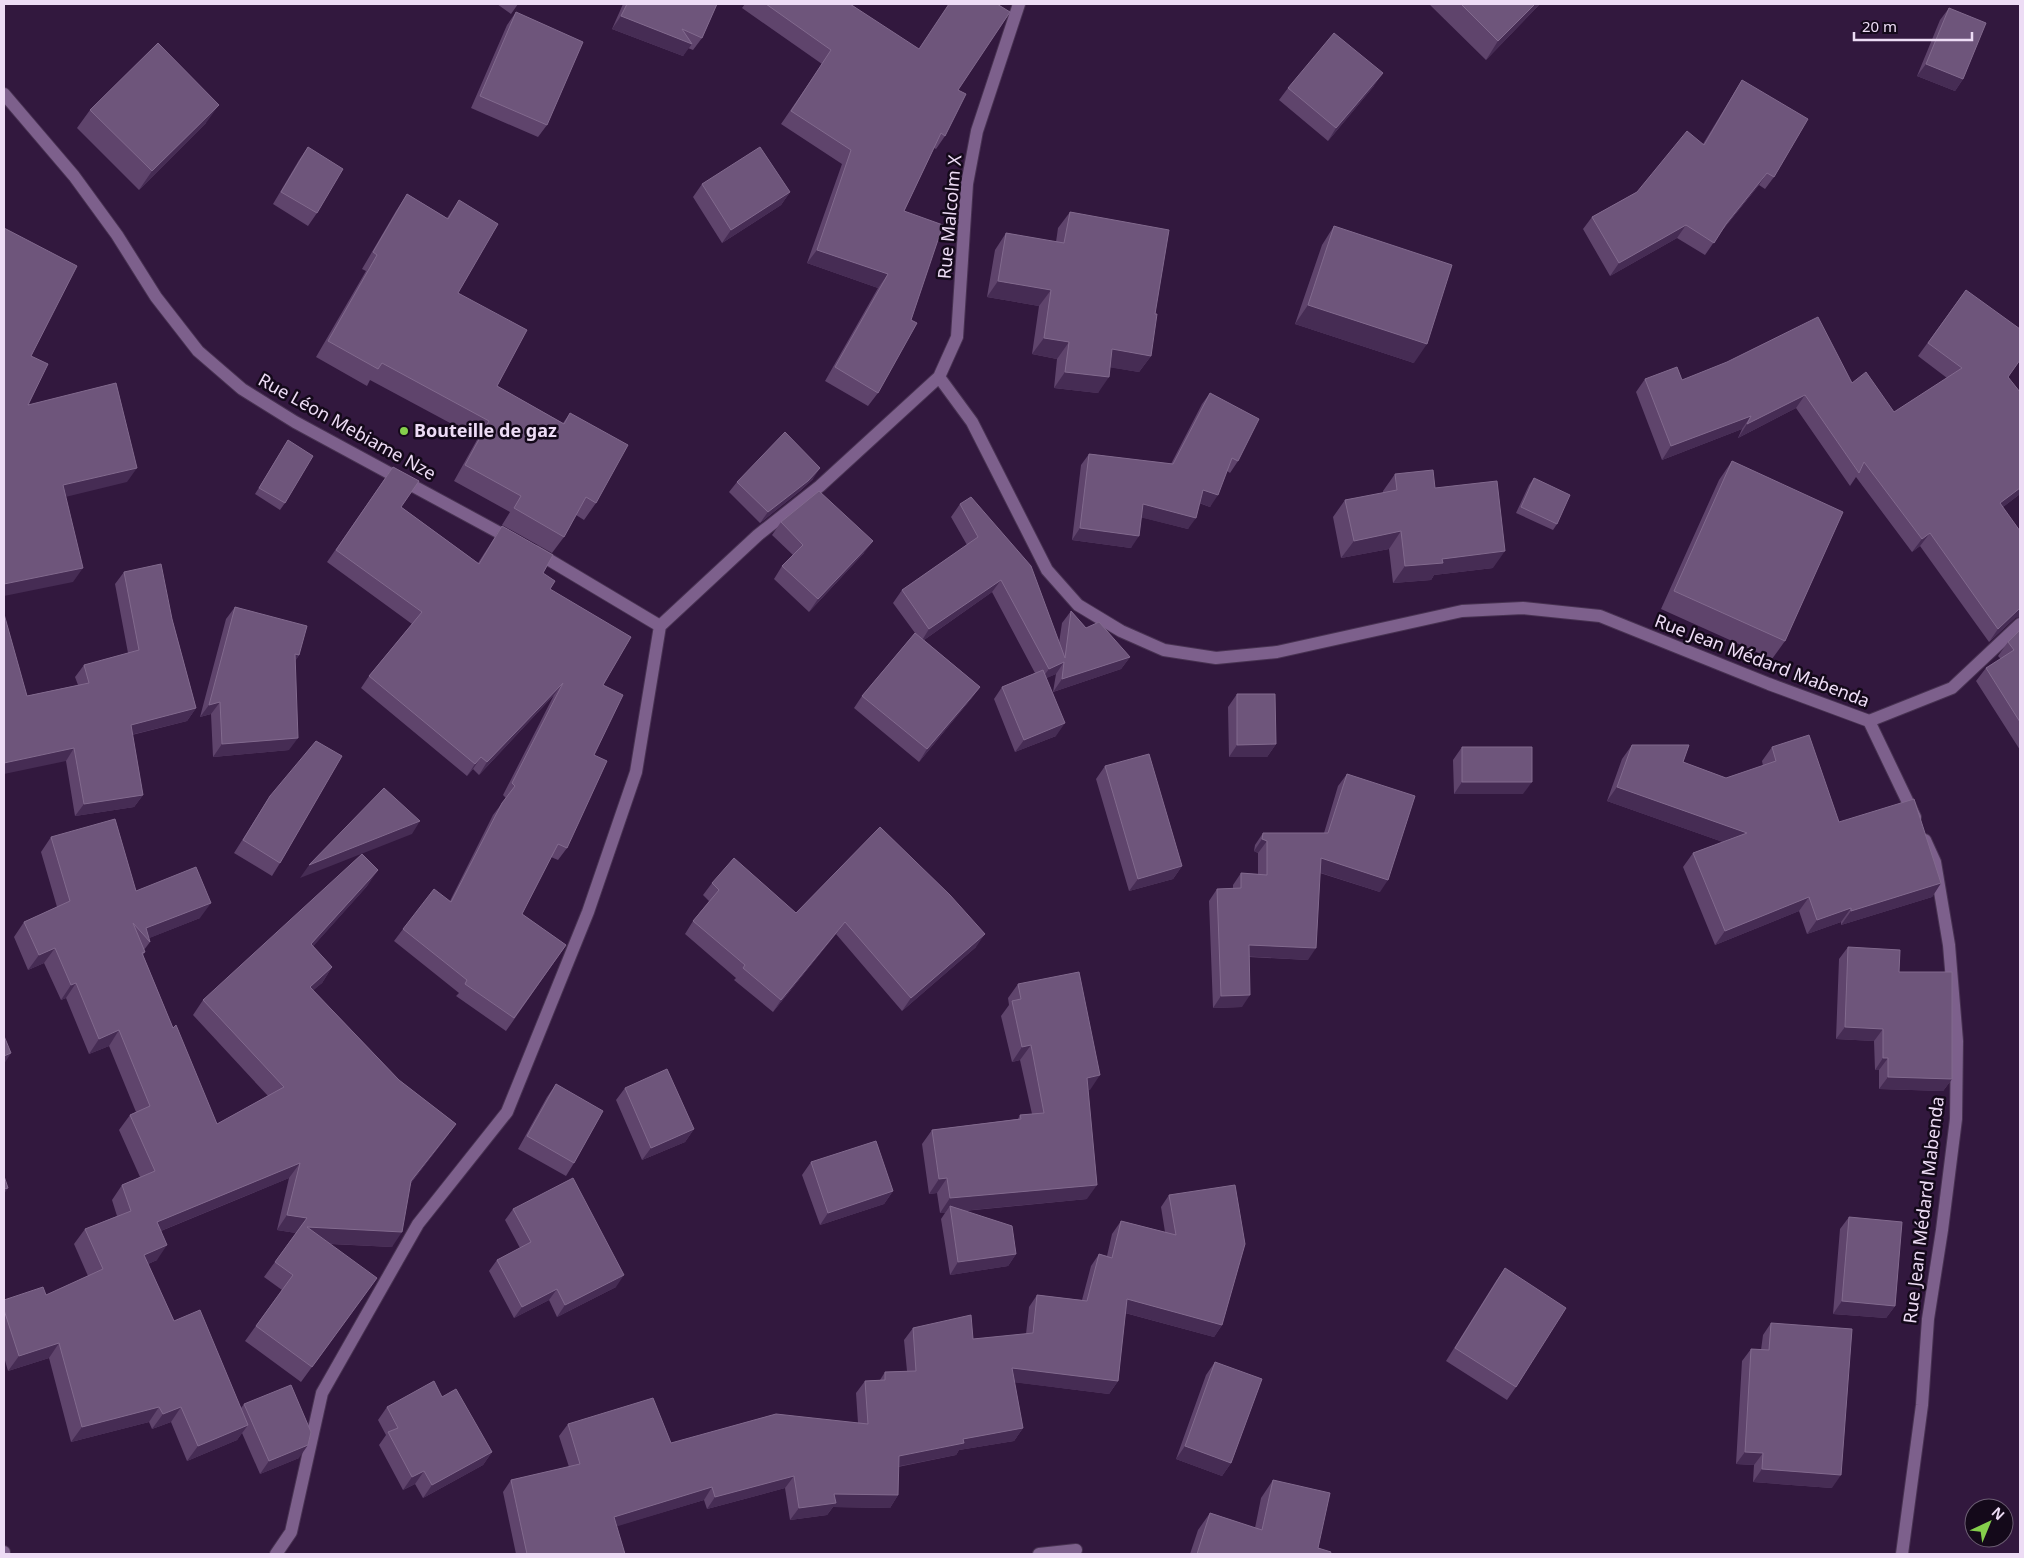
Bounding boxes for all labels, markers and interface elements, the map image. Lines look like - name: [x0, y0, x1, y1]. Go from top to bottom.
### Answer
- scale bar: [1854, 10, 1972, 42]
- text: 20 m: [1862, 16, 1897, 36]
- street label: Rue Malcolm X: [932, 153, 966, 280]
- street label: Rue Léon Mebiame Nze: [254, 367, 441, 485]
- place label: Bouteille de gaz: [414, 418, 557, 442]
- marker: Bouteille de gaz: [398, 425, 410, 437]
- street label: Rue Jean Médard Mabenda: [1651, 608, 1873, 712]
- street label: Rue Jean Médard Mabenda: [1897, 1095, 1949, 1325]
- north arrow: [1964, 1498, 2014, 1548]
- text: N: [1988, 1502, 2009, 1524]

